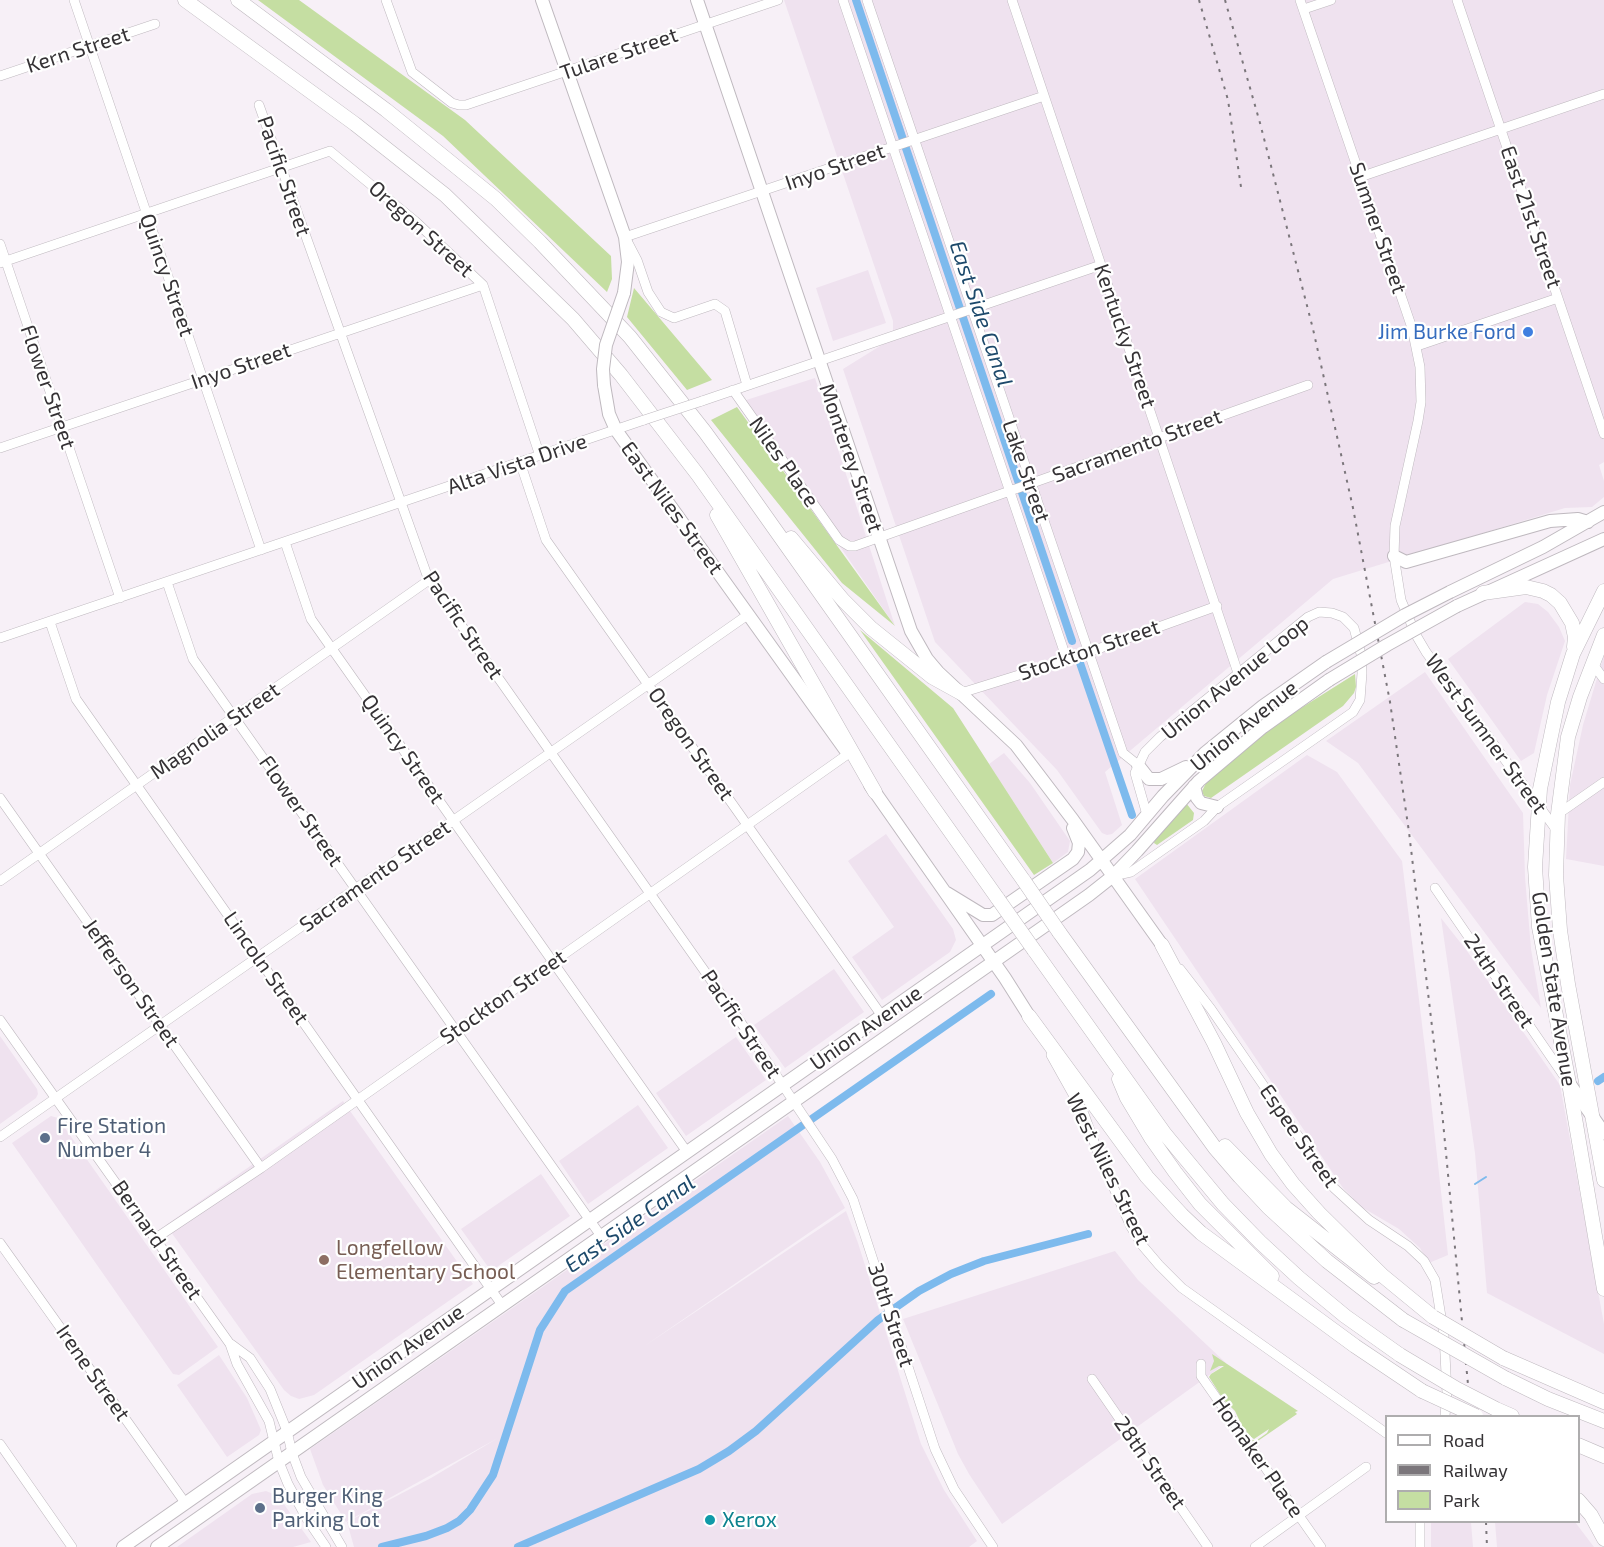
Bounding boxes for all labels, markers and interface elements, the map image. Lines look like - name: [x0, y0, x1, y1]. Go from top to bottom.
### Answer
- street label: Kern Street: [23, 21, 133, 79]
- street label: Tulare Street: [557, 22, 681, 86]
- street label: Pacific Street: [252, 113, 316, 239]
- street label: Inyo Street: [782, 138, 888, 196]
- street label: East 21st Street: [1495, 143, 1567, 291]
- street label: Sumner Street: [1344, 159, 1412, 297]
- street label: Oregon Street: [363, 175, 479, 283]
- street label: Quincy Street: [134, 210, 200, 340]
- water label: East Side Canal: [944, 237, 1018, 391]
- street label: Kentucky Street: [1089, 261, 1161, 411]
- place label: Jim Burke Ford: [1378, 319, 1516, 345]
- street label: Flower Street: [15, 322, 81, 452]
- marker: Jim Burke Ford: [1521, 325, 1535, 339]
- street label: Inyo Street: [188, 337, 294, 395]
- street label: Monterey Street: [814, 380, 888, 536]
- street label: Sacramento Street: [1049, 404, 1225, 488]
- street label: Niles Place: [744, 412, 824, 512]
- street label: Lake Street: [997, 416, 1055, 526]
- street label: Alta Vista Drive: [444, 428, 590, 500]
- street label: East Niles Street: [615, 437, 729, 579]
- street label: Pacific Street: [418, 566, 508, 684]
- street label: Union Avenue Loop: [1156, 611, 1314, 745]
- street label: Stockton Street: [1015, 614, 1163, 686]
- street label: West Sumner Street: [1420, 649, 1552, 819]
- street label: Union Avenue: [1185, 675, 1303, 777]
- street label: Magnolia Street: [146, 677, 284, 785]
- street label: Oregon Street: [643, 683, 739, 805]
- street label: Quincy Street: [356, 689, 450, 809]
- street label: Flower Street: [254, 751, 348, 871]
- street label: Sacramento Street: [295, 815, 455, 937]
- street label: Golden State Avenue: [1526, 890, 1582, 1088]
- street label: Lincoln Street: [218, 907, 314, 1029]
- street label: Jefferson Street: [77, 914, 185, 1052]
- street label: 24th Street: [1458, 929, 1540, 1033]
- street label: Stockton Street: [435, 944, 571, 1050]
- street label: Pacific Street: [696, 965, 786, 1083]
- street label: Union Avenue: [805, 980, 927, 1076]
- street label: Espee Street: [1254, 1080, 1344, 1192]
- street label: West Niles Street: [1060, 1089, 1156, 1249]
- place label: Fire Station Number 4: [57, 1113, 166, 1163]
- marker: Fire Station Number 4: [38, 1131, 52, 1145]
- water label: East Side Canal: [560, 1169, 700, 1279]
- street label: Bernard Street: [107, 1176, 207, 1304]
- place label: Longfellow Elementary School: [336, 1235, 515, 1285]
- marker: Longfellow Elementary School: [317, 1253, 331, 1267]
- street label: 30th Street: [862, 1260, 920, 1370]
- street label: Union Avenue: [347, 1299, 469, 1395]
- street label: Irene Street: [51, 1320, 135, 1426]
- street label: Homaker Place: [1207, 1392, 1309, 1522]
- street label: 28th Street: [1109, 1412, 1191, 1514]
- legend: [1385, 1415, 1580, 1523]
- text: Road: [1443, 1429, 1484, 1451]
- text: Railway: [1443, 1459, 1508, 1481]
- place label: Burger King Parking Lot: [272, 1483, 383, 1533]
- text: Park: [1443, 1489, 1480, 1511]
- marker: Burger King Parking Lot: [253, 1501, 267, 1515]
- place label: Xerox: [722, 1507, 777, 1533]
- marker: Xerox: [703, 1513, 717, 1527]

